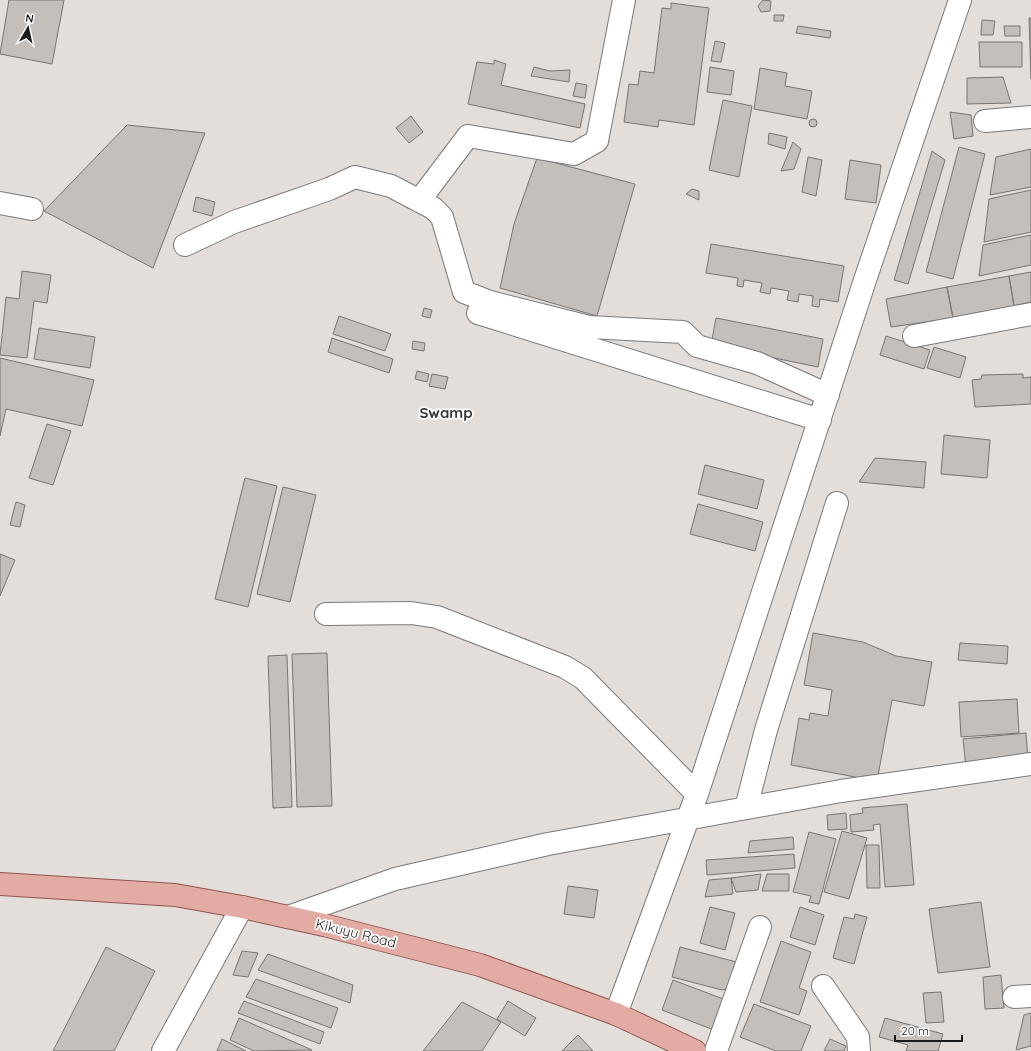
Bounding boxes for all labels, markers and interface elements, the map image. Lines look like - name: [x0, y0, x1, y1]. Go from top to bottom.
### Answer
- north arrow: [8, 8, 48, 48]
- text: N: [24, 11, 35, 26]
- district label: Swamp: [419, 403, 473, 422]
- street label: Kikuyu Road: [314, 914, 398, 952]
- scale bar: [895, 1017, 962, 1043]
- text: 20 m: [901, 1023, 929, 1038]

